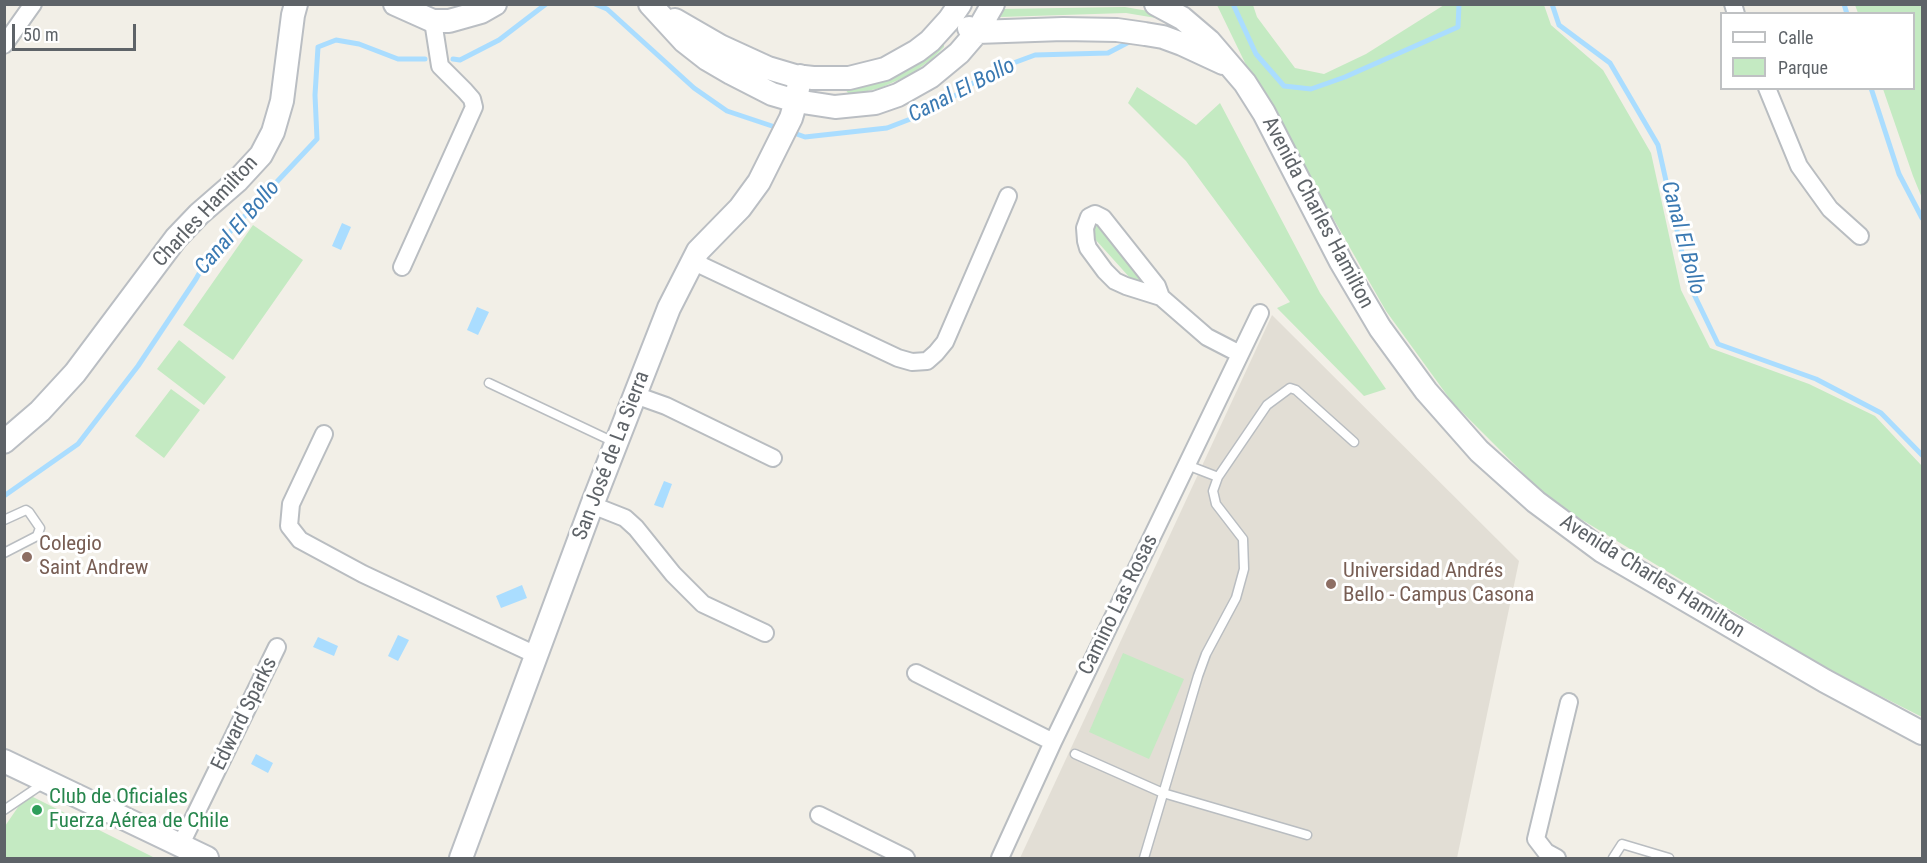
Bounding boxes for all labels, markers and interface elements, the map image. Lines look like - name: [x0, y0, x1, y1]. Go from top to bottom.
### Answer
- scale bar: [15, 12, 140, 50]
- legend: [1720, 12, 1915, 90]
- text: 50 m: [23, 24, 58, 45]
- text: Calle: [1778, 27, 1814, 48]
- water label: Canal El Bollo: [904, 53, 1020, 129]
- text: Parque: [1778, 57, 1828, 78]
- street label: Avenida Charles Hamilton: [1256, 113, 1378, 313]
- street label: Charles Hamilton: [148, 151, 264, 273]
- water label: Canal El Bollo: [190, 176, 286, 280]
- water label: Canal El Bollo: [1654, 178, 1710, 298]
- street label: San José de La Sierra: [568, 368, 656, 544]
- street label: Avenida Charles Hamilton: [1555, 510, 1749, 644]
- street label: Camino Las Rosas: [1074, 531, 1164, 679]
- place label: Colegio Saint Andrew: [39, 532, 148, 582]
- marker: Colegio Saint Andrew: [20, 550, 34, 564]
- place label: Universidad Andrés Bello - Campus Casona: [1343, 559, 1534, 609]
- marker: Universidad Andrés Bello - Campus Casona: [1324, 577, 1338, 591]
- street label: Edward Sparks: [207, 653, 283, 775]
- place label: Club de Oficiales Fuerza Aérea de Chile: [49, 785, 229, 835]
- marker: Club de Oficiales Fuerza Aérea de Chile: [30, 803, 44, 817]

